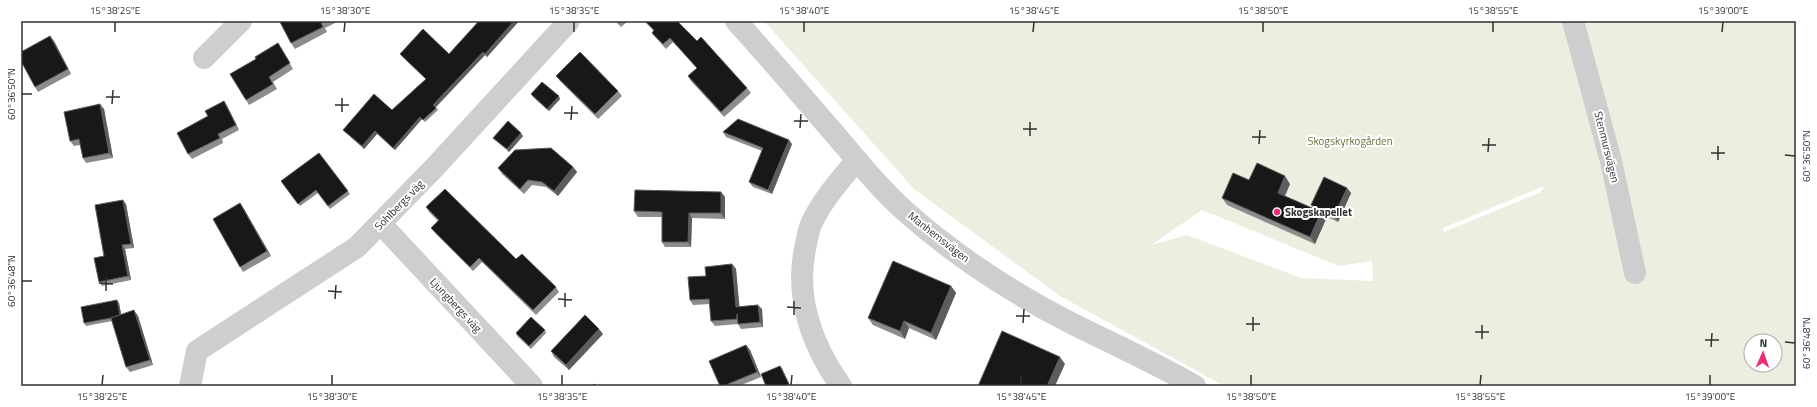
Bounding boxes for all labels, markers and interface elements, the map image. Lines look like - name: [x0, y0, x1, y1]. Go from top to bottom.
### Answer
- text: 15°38'25"E: [90, 3, 141, 18]
- text: 15°38'30"E: [320, 3, 371, 18]
- text: 15°38'35"E: [549, 3, 600, 18]
- text: 15°38'40"E: [779, 3, 830, 18]
- text: 15°38'45"E: [1009, 3, 1060, 18]
- text: 15°38'50"E: [1238, 3, 1289, 18]
- text: 15°38'55"E: [1468, 3, 1519, 18]
- text: 15°39'00"E: [1698, 3, 1749, 18]
- text: 60°36'50"N: [4, 68, 19, 120]
- street label: Stenmursvägen: [1590, 110, 1624, 184]
- text: 60°36'50"N: [1799, 130, 1814, 182]
- park label: Skogskyrkogården: [1307, 133, 1393, 149]
- street label: Sohlbergs väg: [371, 176, 428, 234]
- place label: Skogskapellet: [1285, 204, 1352, 220]
- marker: Skogskapellet: [1272, 207, 1282, 217]
- street label: Manhemsvägen: [905, 208, 973, 266]
- text: 60°36'48"N: [4, 255, 19, 307]
- street label: Ljungbergs väg: [426, 274, 486, 336]
- text: 60°36'48"N: [1799, 317, 1814, 369]
- north arrow: [1743, 333, 1783, 373]
- text: N: [1759, 335, 1767, 351]
- text: 15°38'25"E: [77, 389, 128, 404]
- text: 15°38'30"E: [307, 389, 358, 404]
- text: 15°38'35"E: [537, 389, 588, 404]
- text: 15°38'40"E: [766, 389, 817, 404]
- text: 15°38'45"E: [996, 389, 1047, 404]
- text: 15°38'50"E: [1226, 389, 1277, 404]
- text: 15°38'55"E: [1455, 389, 1506, 404]
- text: 15°39'00"E: [1685, 389, 1736, 404]

